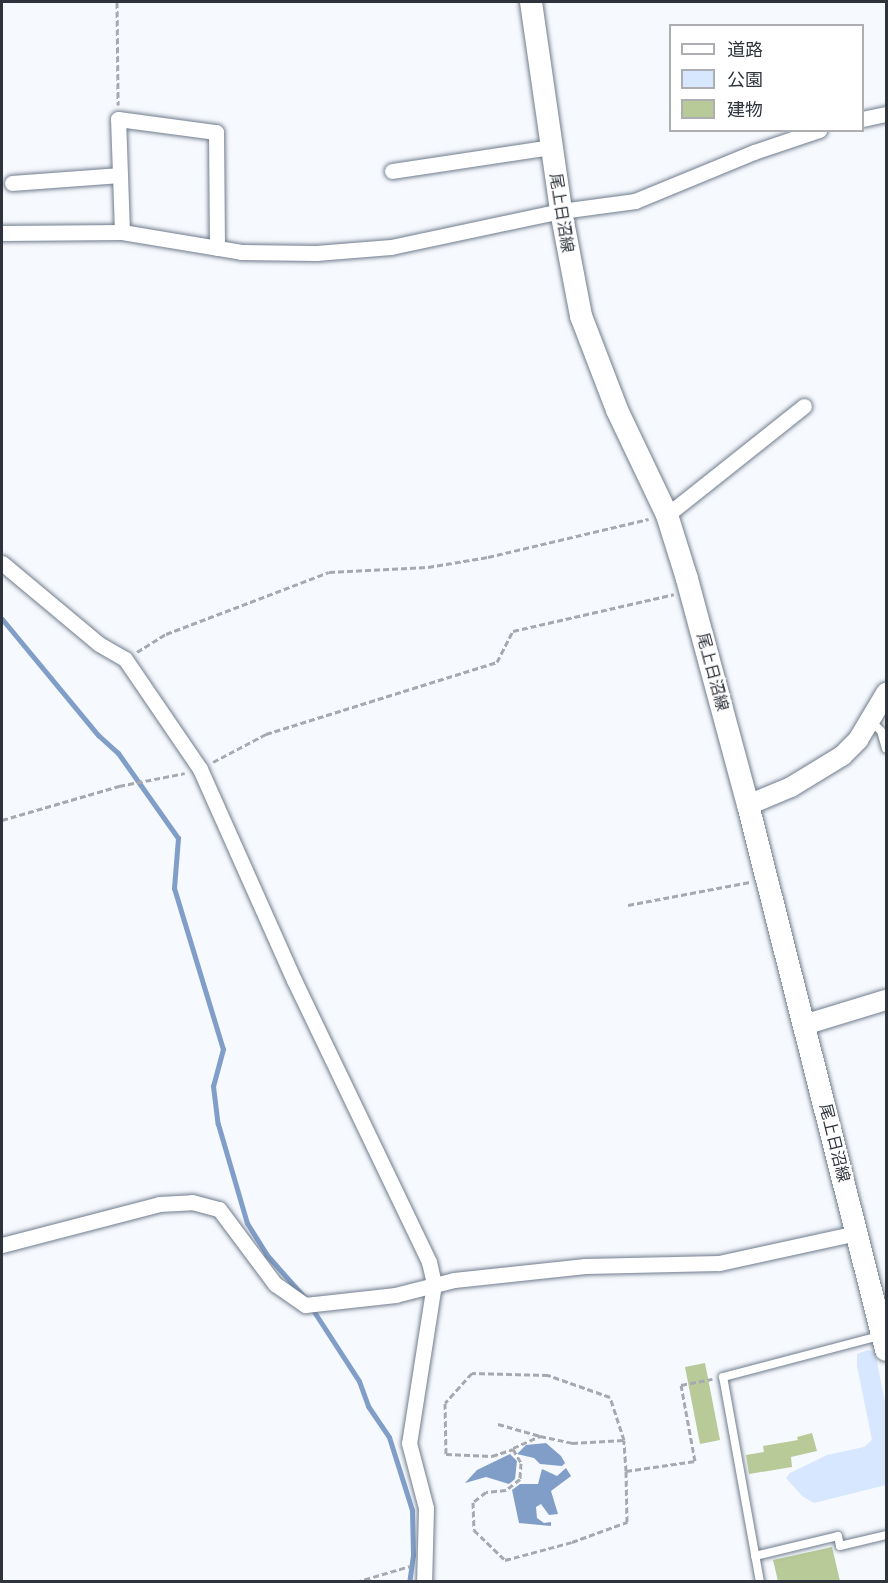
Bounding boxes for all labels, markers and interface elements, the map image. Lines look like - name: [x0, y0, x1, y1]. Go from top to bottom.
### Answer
- legend: [669, 24, 864, 132]
- text: 道路: [727, 37, 763, 62]
- text: 公園: [727, 67, 763, 92]
- text: 建物: [727, 97, 763, 122]
- street label: 尾上日沼線: [545, 172, 577, 254]
- street label: 尾上日沼線: [692, 631, 732, 713]
- street label: 尾上日沼線: [815, 1102, 853, 1184]

